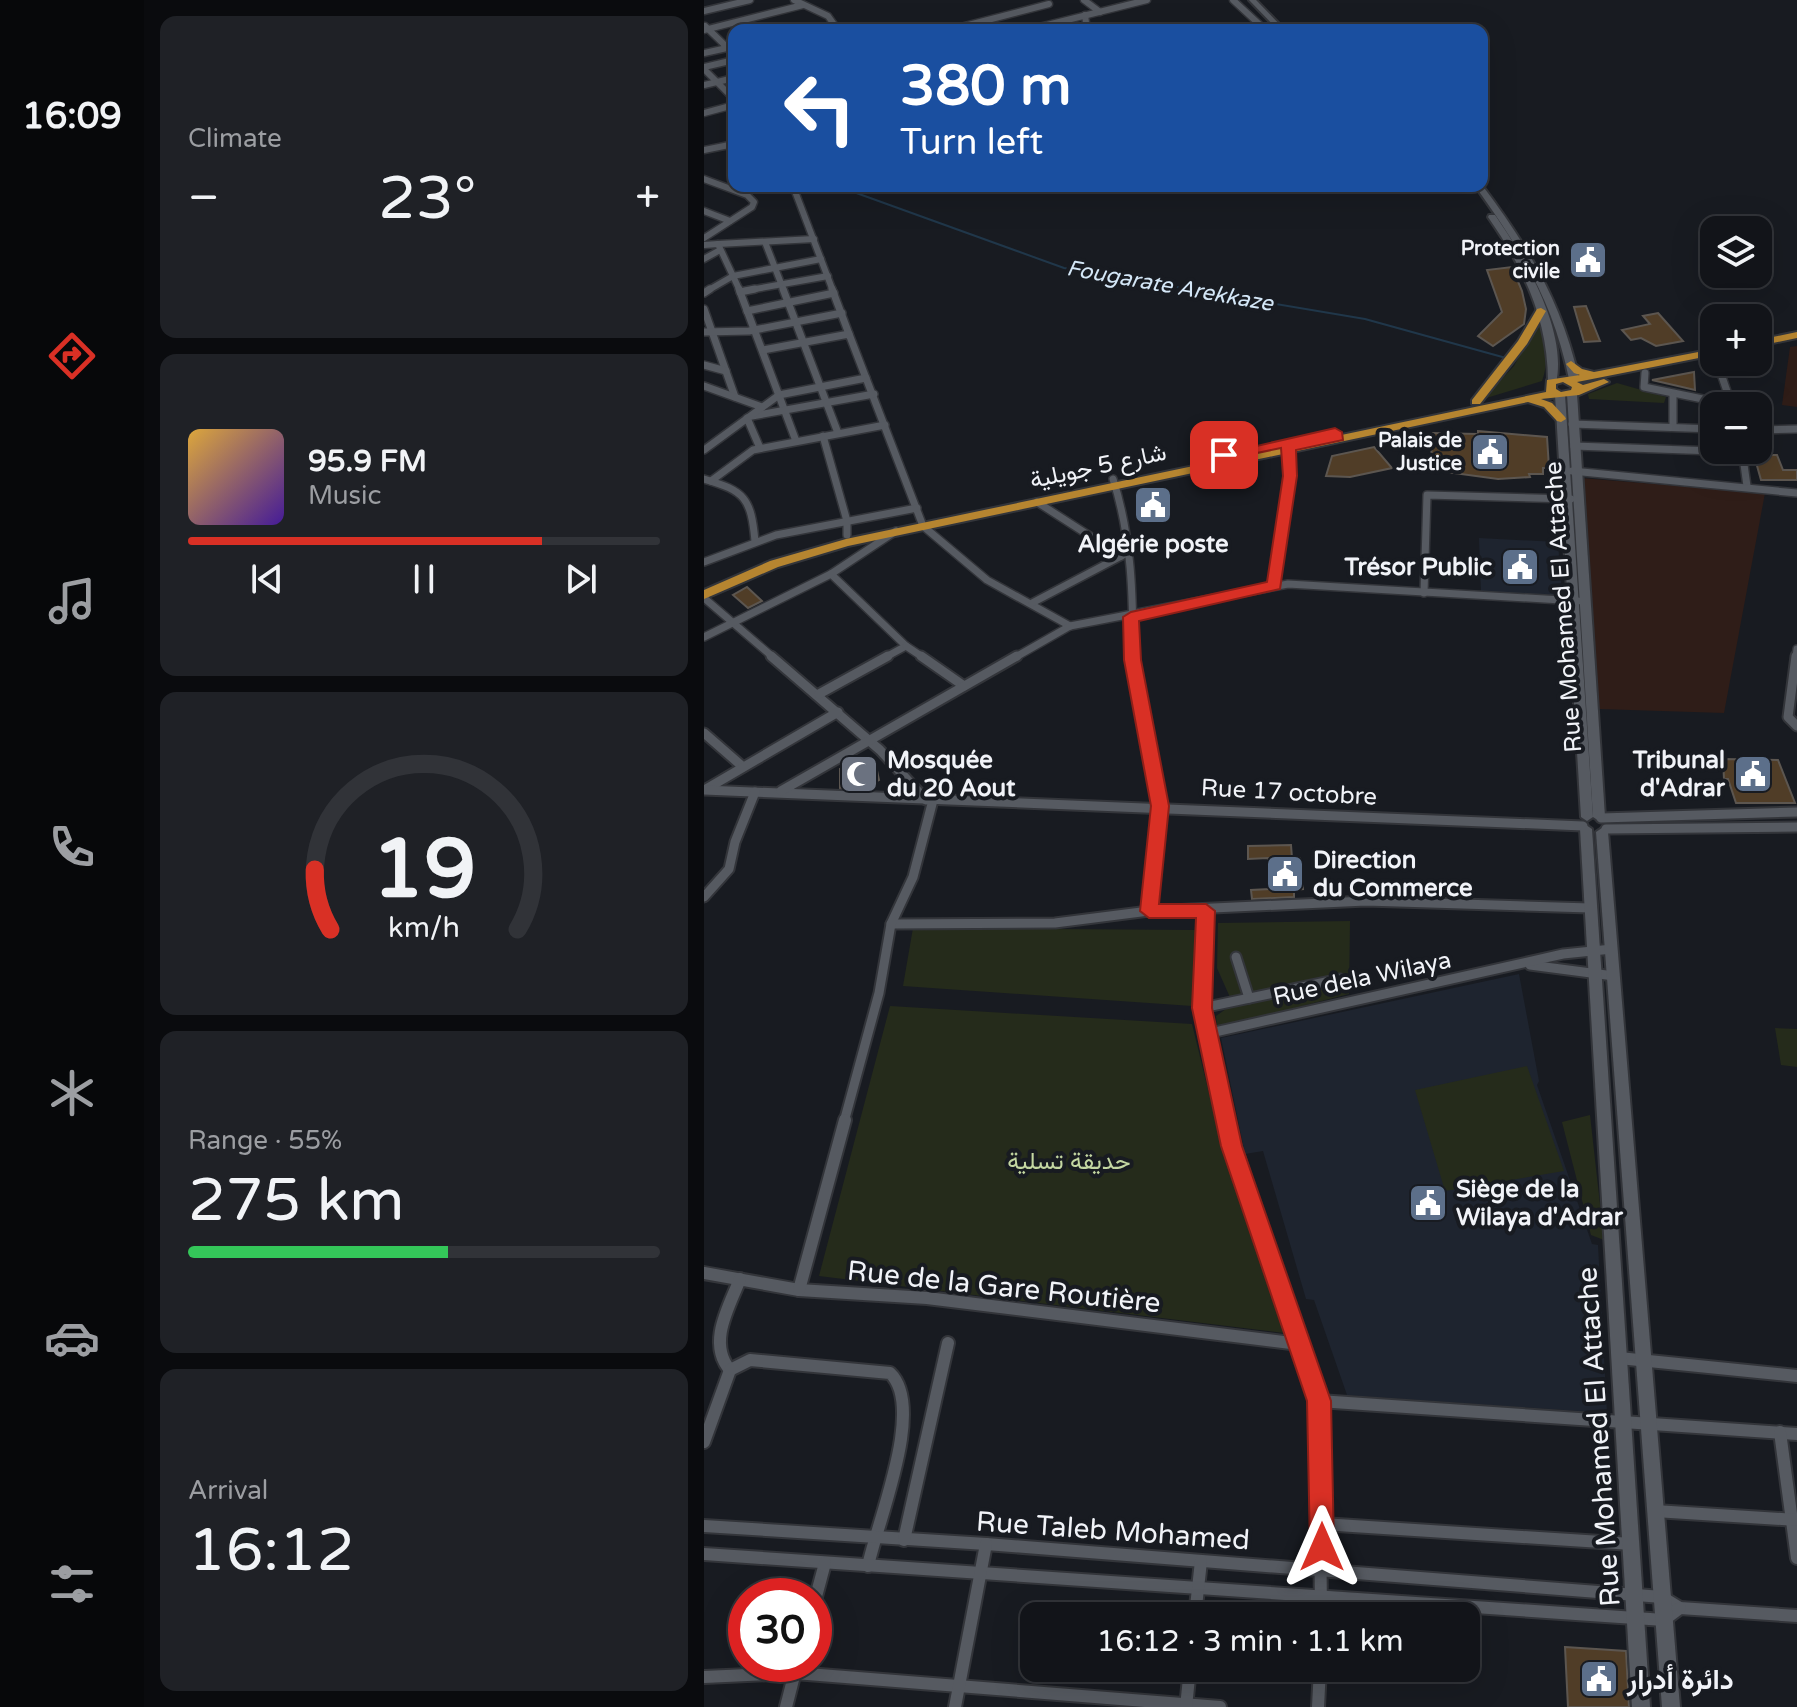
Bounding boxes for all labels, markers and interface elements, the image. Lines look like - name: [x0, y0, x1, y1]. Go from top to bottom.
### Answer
- text: 380 m: [900, 53, 1071, 120]
- icon: left: [768, 56, 872, 160]
- text: 16:09: [22, 95, 122, 138]
- text: Turn left: [900, 121, 1043, 164]
- text: Climate: [188, 123, 282, 154]
- text: 23°: [378, 163, 476, 235]
- text: −: [188, 172, 219, 225]
- text: +: [635, 172, 660, 225]
- map controls: [1700, 216, 1772, 464]
- button: layers: [1700, 216, 1772, 288]
- place label: Protection civile: [1461, 237, 1560, 284]
- public building icon: Protection civile: [1567, 239, 1609, 281]
- water label: Fougarate Arekkaze: [1065, 255, 1276, 317]
- button: +: [1700, 304, 1772, 376]
- icon: directions: [44, 328, 100, 384]
- button: −: [1700, 392, 1772, 464]
- pin: [1190, 421, 1258, 489]
- place label: Palais de Justice: [1378, 429, 1462, 476]
- public building icon: Palais de Justice: [1469, 431, 1511, 473]
- icon: arrive: [1202, 433, 1246, 477]
- street label: شارع 5 جويلية: [1027, 438, 1169, 496]
- text: 95.9 FM: [308, 443, 427, 480]
- street label: Rue Mohamed El Attache: [1539, 460, 1588, 754]
- text: Music: [308, 480, 381, 511]
- public building icon: Algérie poste: [1132, 484, 1174, 526]
- place label: Algérie poste: [1077, 530, 1229, 559]
- public building icon: Trésor Public: [1499, 546, 1541, 588]
- place label: Trésor Public: [1343, 553, 1492, 582]
- icon: previous: [245, 557, 289, 601]
- icon: pause: [402, 557, 446, 601]
- icon: next: [559, 557, 603, 601]
- icon: music: [44, 573, 100, 629]
- place label: Mosquée du 20 Aout: [887, 746, 1016, 803]
- place label: Tribunal d'Adrar: [1632, 746, 1726, 803]
- mosque icon: Mosquée du 20 Aout: [838, 753, 880, 795]
- public building icon: Tribunal d'Adrar: [1732, 753, 1774, 795]
- street label: Rue 17 octobre: [1200, 773, 1378, 812]
- icon: phone: [44, 819, 100, 875]
- text: 19: [372, 819, 476, 919]
- place label: Direction du Commerce: [1313, 846, 1473, 903]
- public building icon: Direction du Commerce: [1264, 853, 1306, 895]
- text: km/h: [388, 911, 460, 945]
- street label: Rue dela Wilaya: [1270, 945, 1454, 1012]
- icon: climate: [44, 1065, 100, 1121]
- text: Range · 55%: [188, 1125, 342, 1156]
- park label: حديقة تسلية: [1007, 1147, 1131, 1176]
- text: 275 km: [188, 1165, 404, 1237]
- place label: Siège de la Wilaya d'Adrar: [1456, 1175, 1624, 1232]
- public building icon: Siège de la Wilaya d'Adrar: [1407, 1182, 1449, 1224]
- street label: Rue de la Gare Routière: [846, 1254, 1162, 1320]
- street label: Rue Mohamed El Attache: [1570, 1266, 1628, 1608]
- icon: car: [44, 1310, 100, 1366]
- text: Arrival: [188, 1475, 268, 1506]
- street label: Rue Taleb Mohamed: [975, 1504, 1251, 1558]
- position arrow: [1280, 1505, 1364, 1589]
- text: 16:12: [188, 1515, 354, 1587]
- icon: filters: [44, 1556, 100, 1612]
- speed limit sign: 30: [728, 1578, 832, 1682]
- text: 16:12 · 3 min · 1.1 km: [1096, 1623, 1404, 1660]
- public building icon: دائرة أدرار: [1578, 1658, 1620, 1700]
- place label: دائرة أدرار: [1626, 1663, 1734, 1697]

